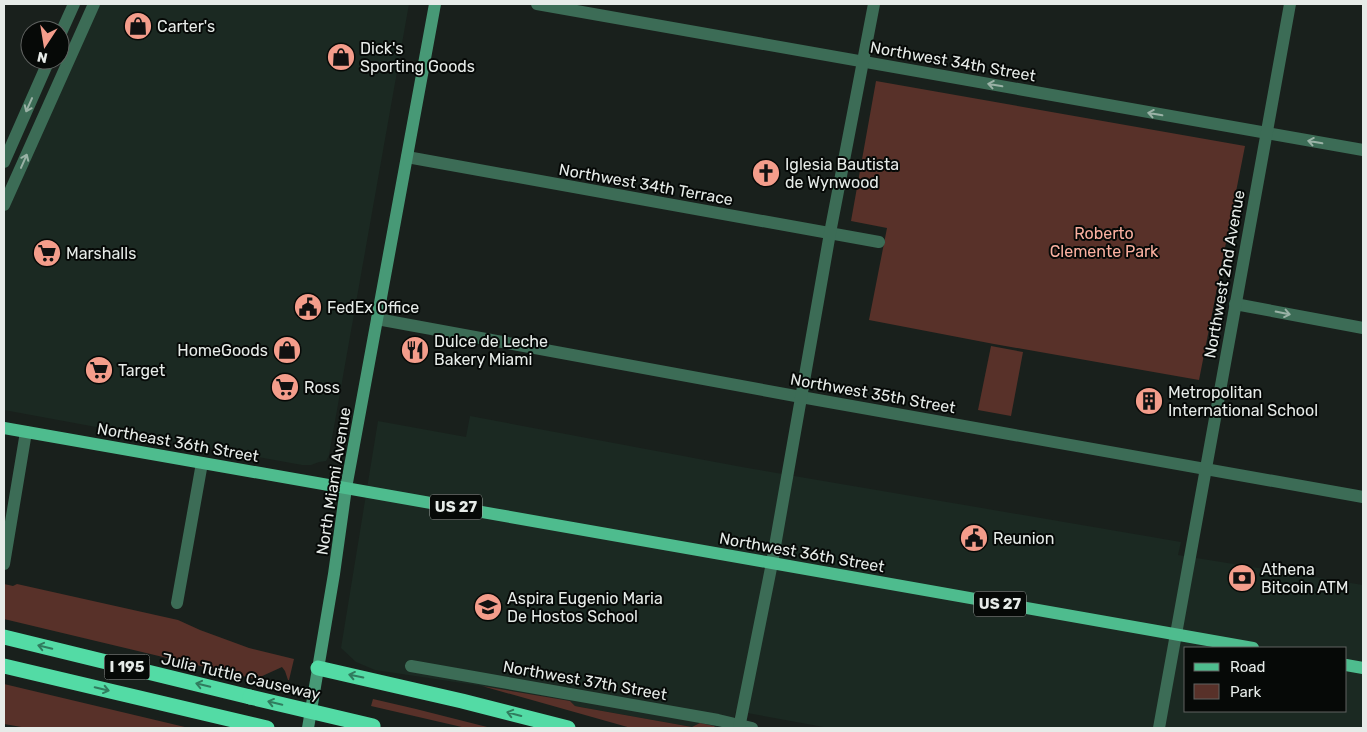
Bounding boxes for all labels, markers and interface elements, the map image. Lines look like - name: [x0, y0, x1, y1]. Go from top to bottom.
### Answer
- shop icon: Carter's: [123, 11, 153, 41]
- place label: Carter's: [157, 17, 215, 36]
- north arrow: [20, 20, 70, 70]
- street label: Northwest 34th Street: [869, 38, 1037, 85]
- place label: Dick's Sporting Goods: [360, 39, 475, 76]
- shop icon: Dick's Sporting Goods: [326, 42, 356, 72]
- text: N: [36, 48, 49, 67]
- one-way arrow: [988, 80, 1004, 90]
- one-way arrow: [24, 97, 34, 112]
- one-way arrow: [1148, 108, 1164, 118]
- one-way arrow: [1308, 137, 1324, 147]
- one-way arrow: [19, 154, 29, 169]
- place label: Iglesia Bautista de Wynwood: [785, 155, 899, 192]
- church icon: Iglesia Bautista de Wynwood: [751, 158, 781, 188]
- street label: Northwest 34th Terrace: [557, 160, 735, 209]
- street label: Northwest 2nd Avenue: [1200, 189, 1249, 360]
- park label: Roberto Clemente Park: [1050, 224, 1159, 261]
- supermarket icon: Marshalls: [32, 238, 62, 268]
- place label: Marshalls: [66, 244, 136, 263]
- public building icon: FedEx Office: [293, 292, 323, 322]
- place label: FedEx Office: [327, 298, 419, 317]
- one-way arrow: [1275, 309, 1291, 318]
- place label: Dulce de Leche Bakery Miami: [434, 332, 548, 369]
- shop icon: HomeGoods: [272, 335, 302, 365]
- restaurant icon: Dulce de Leche Bakery Miami: [400, 335, 430, 365]
- place label: HomeGoods: [177, 341, 268, 360]
- supermarket icon: Target: [84, 355, 114, 385]
- place label: Target: [118, 361, 165, 380]
- street label: Northwest 35th Street: [789, 370, 957, 417]
- supermarket icon: Ross: [270, 372, 300, 402]
- place label: Ross: [304, 378, 340, 397]
- place label: Metropolitan International School: [1168, 383, 1318, 420]
- building icon: Metropolitan International School: [1134, 386, 1164, 416]
- street label: North Miami Avenue: [312, 406, 355, 556]
- street label: Northeast 36th Street: [96, 419, 260, 466]
- road number: US 27: [430, 494, 482, 520]
- public building icon: Reunion: [959, 523, 989, 553]
- street label: Northwest 36th Street: [718, 529, 886, 576]
- place label: Reunion: [993, 529, 1054, 548]
- place label: Athena Bitcoin ATM: [1261, 560, 1348, 597]
- bank icon: Athena Bitcoin ATM: [1227, 563, 1257, 593]
- place label: Aspira Eugenio Maria De Hostos School: [507, 589, 663, 626]
- school or university icon: Aspira Eugenio Maria De Hostos School: [473, 592, 503, 622]
- road number: US 27: [974, 592, 1026, 616]
- one-way arrow: [37, 642, 53, 651]
- legend: [1184, 647, 1347, 712]
- street label: Julia Tuttle Causeway: [159, 649, 323, 704]
- road number: I 195: [104, 654, 150, 680]
- street label: Northwest 37th Street: [501, 657, 668, 704]
- text: Road: [1230, 658, 1266, 676]
- one-way arrow: [348, 671, 364, 681]
- one-way arrow: [195, 680, 211, 689]
- text: Park: [1230, 683, 1261, 701]
- one-way arrow: [94, 685, 110, 694]
- one-way arrow: [267, 698, 283, 707]
- one-way arrow: [506, 709, 522, 718]

